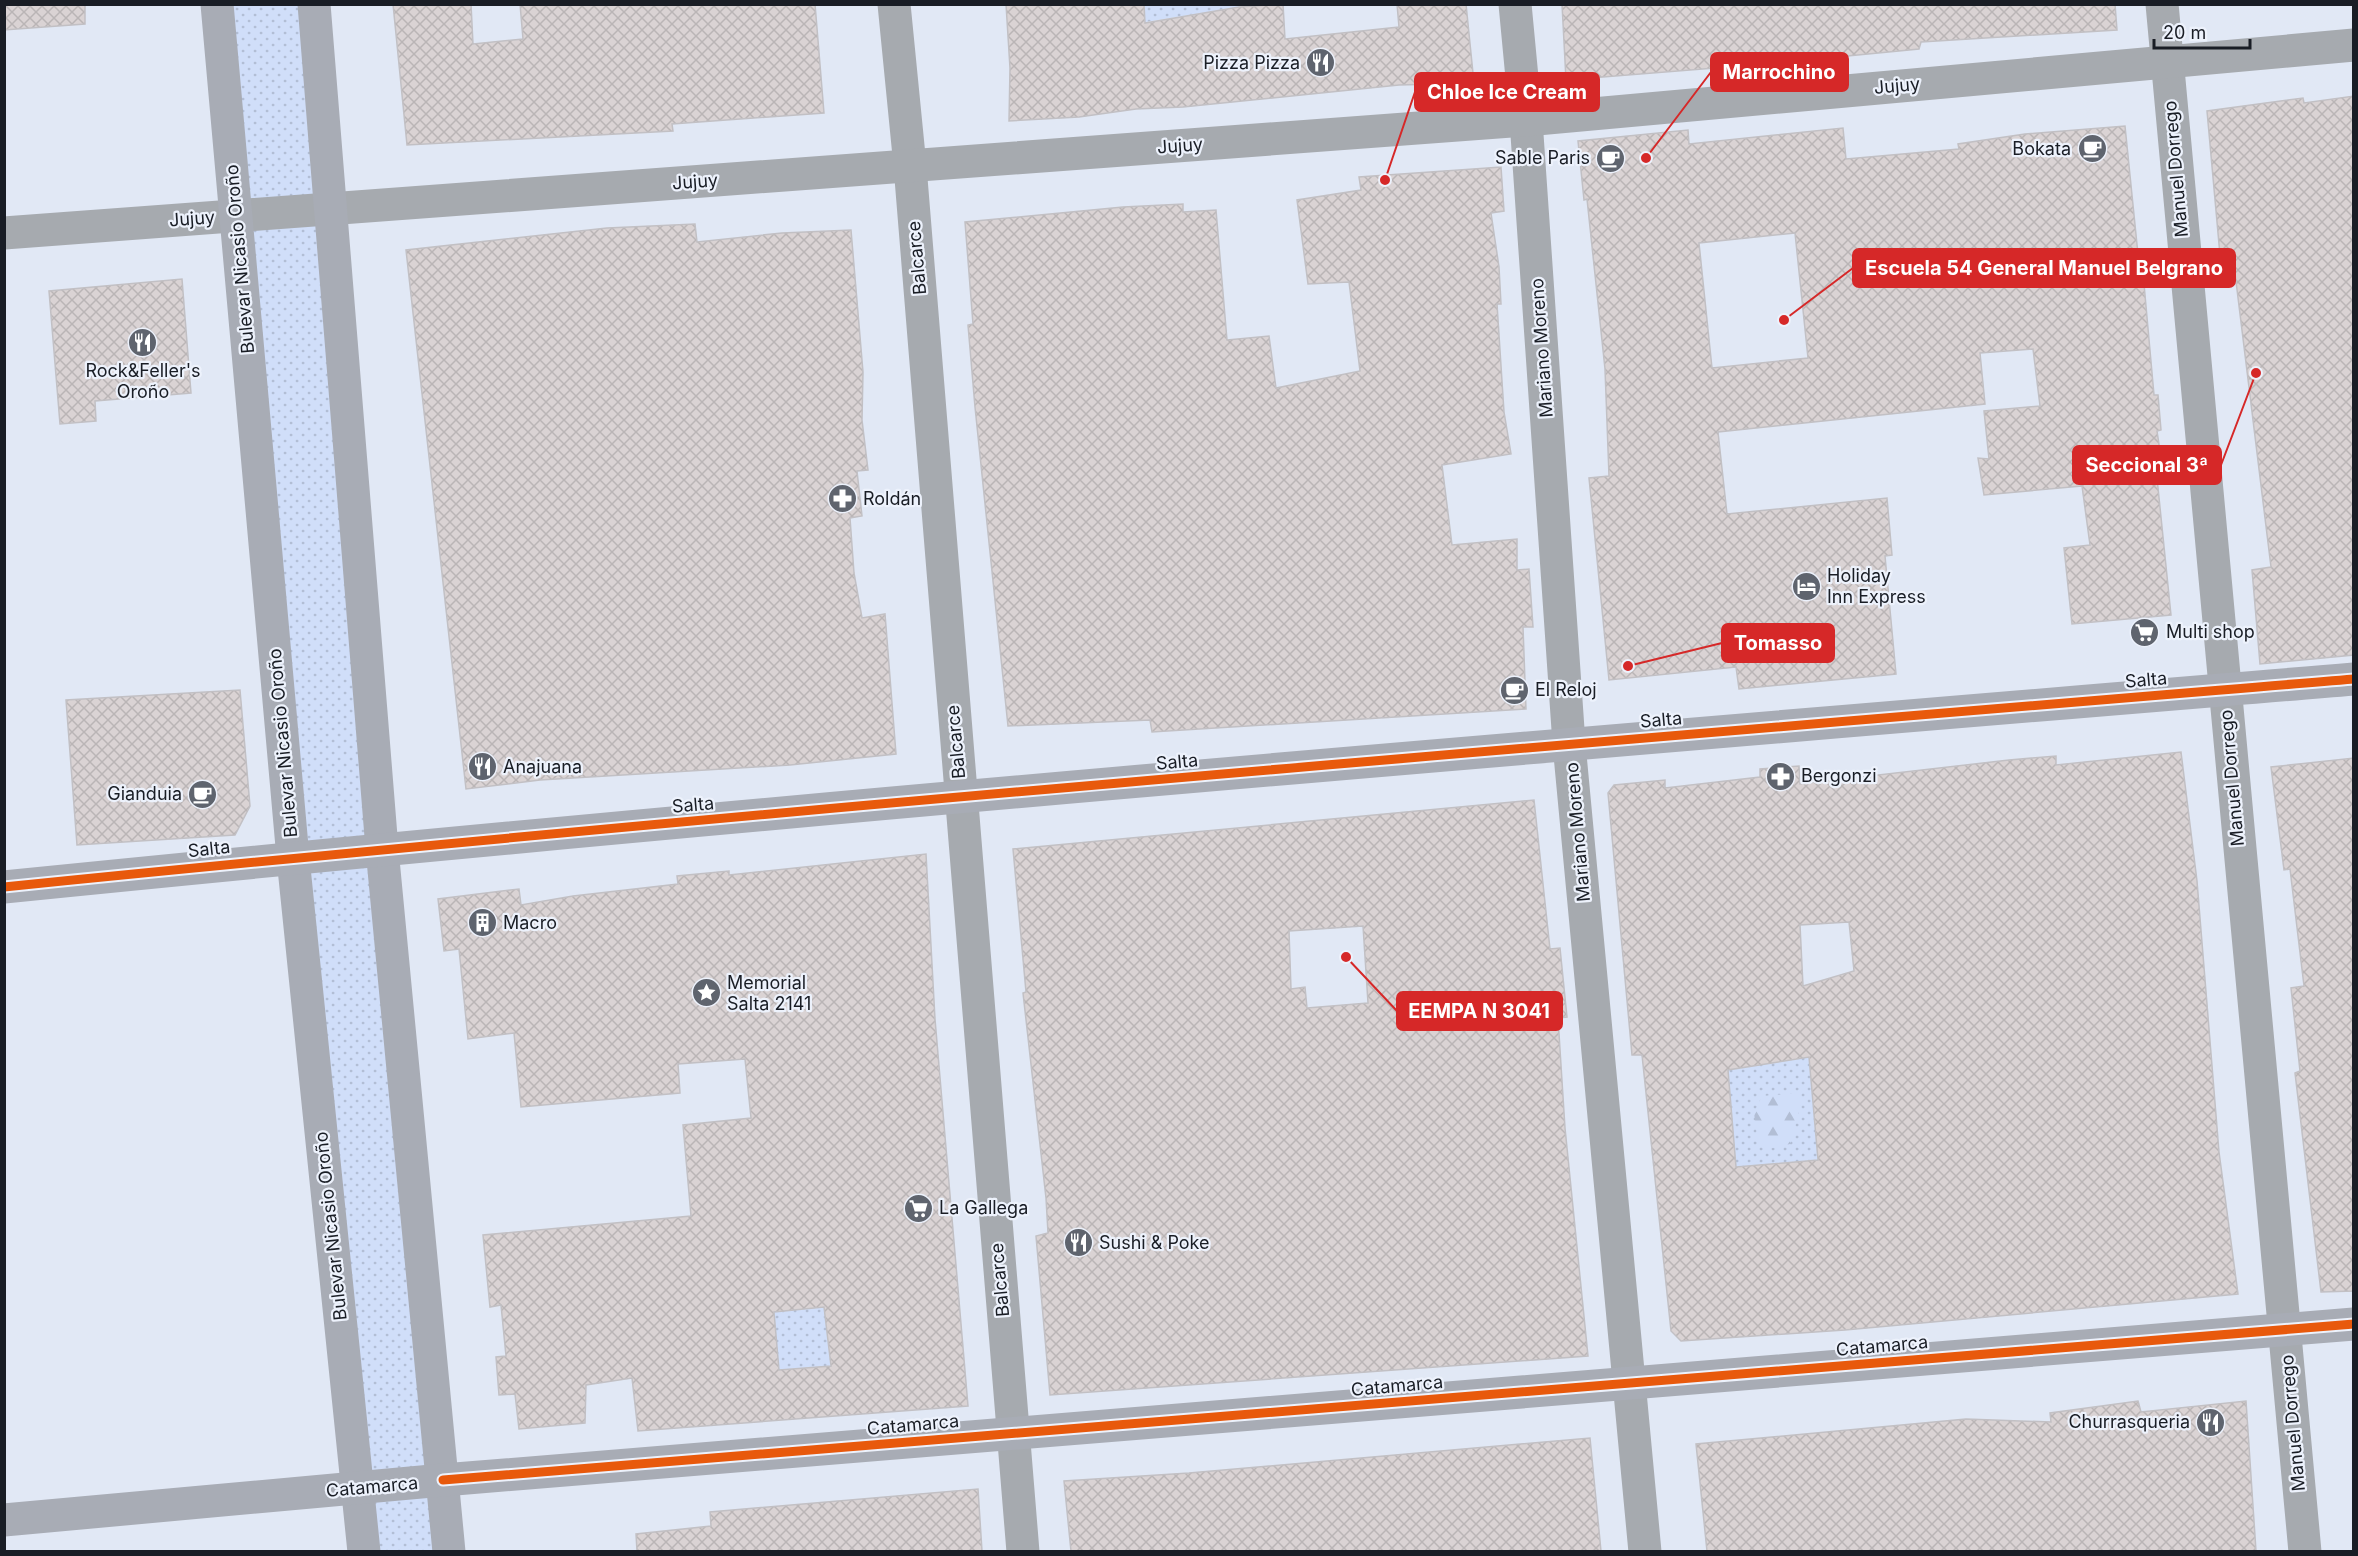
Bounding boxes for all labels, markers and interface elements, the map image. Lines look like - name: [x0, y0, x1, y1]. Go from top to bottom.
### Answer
- scale bar: [2154, 12, 2250, 50]
- text: 20 m: [2163, 22, 2206, 43]
- restaurant icon: Pizza Pizza: [1305, 47, 1337, 79]
- place label: Pizza Pizza: [1203, 52, 1300, 73]
- callout: Marrochino: [1711, 53, 1848, 91]
- text: Marrochino: [1723, 60, 1835, 84]
- callout: Chloe Ice Cream: [1415, 73, 1599, 111]
- street label: Jujuy: [1873, 73, 1921, 98]
- text: Chloe Ice Cream: [1427, 80, 1587, 104]
- street label: Manuel Dorrego: [2159, 100, 2192, 238]
- street label: Jujuy: [1156, 133, 1204, 158]
- cafe icon: Bokata: [2076, 133, 2108, 165]
- place label: Bokata: [2012, 138, 2071, 159]
- cafe icon: Sable Paris: [1595, 142, 1627, 174]
- place label: Sable Paris: [1495, 147, 1590, 168]
- street label: Bulevar Nicasio Oroño: [221, 164, 258, 354]
- street label: Jujuy: [671, 169, 719, 194]
- street label: Jujuy: [168, 206, 216, 231]
- street label: Balcarce: [903, 220, 930, 296]
- callout: Escuela 54 General Manuel Belgrano: [1853, 249, 2235, 287]
- text: Escuela 54 General Manuel Belgrano: [1865, 256, 2223, 280]
- street label: Mariano Moreno: [1526, 278, 1557, 419]
- restaurant icon: Rock&Feller's Oroño: [127, 326, 159, 358]
- place label: Rock&Feller's Oroño: [85, 360, 201, 402]
- callout: Seccional 3ª: [2073, 446, 2221, 484]
- text: Seccional 3ª: [2085, 453, 2209, 477]
- pharmacy icon: Roldán: [826, 483, 858, 515]
- place label: Roldán: [863, 488, 921, 509]
- place label: Holiday Inn Express: [1827, 565, 1926, 607]
- hotel icon: Holiday Inn Express: [1790, 570, 1822, 602]
- supermarket icon: Multi shop: [2129, 616, 2161, 648]
- place label: Multi shop: [2166, 621, 2255, 642]
- callout: Tomasso: [1722, 624, 1834, 662]
- text: Tomasso: [1734, 631, 1822, 655]
- street label: Bulevar Nicasio Oroño: [264, 648, 301, 838]
- street label: Salta: [2124, 667, 2168, 692]
- cafe icon: El Reloj: [1498, 674, 1530, 706]
- place label: El Reloj: [1535, 679, 1597, 700]
- street label: Balcarce: [942, 704, 969, 780]
- street label: Salta: [1639, 707, 1683, 732]
- street label: Manuel Dorrego: [2215, 709, 2248, 847]
- street label: Salta: [1155, 749, 1199, 774]
- restaurant icon: Anajuana: [466, 751, 498, 783]
- place label: Anajuana: [503, 756, 582, 777]
- pharmacy icon: Bergonzi: [1764, 760, 1796, 792]
- street label: Mariano Moreno: [1561, 761, 1594, 903]
- place label: Bergonzi: [1801, 765, 1877, 786]
- cafe icon: Gianduia: [187, 778, 219, 810]
- place label: Gianduia: [107, 783, 182, 804]
- street label: Salta: [671, 792, 715, 817]
- street label: Salta: [187, 836, 231, 861]
- building icon: Macro: [466, 907, 498, 939]
- place label: Macro: [503, 912, 557, 933]
- place label: Memorial Salta 2141: [727, 972, 811, 1014]
- place icon: Memorial Salta 2141: [690, 977, 722, 1009]
- callout: EEMPA N 3041: [1397, 992, 1562, 1030]
- text: EEMPA N 3041: [1408, 999, 1550, 1023]
- street label: Bulevar Nicasio Oroño: [310, 1131, 351, 1321]
- supermarket icon: La Gallega: [902, 1192, 934, 1224]
- place label: La Gallega: [939, 1197, 1028, 1218]
- restaurant icon: Sushi & Poke: [1062, 1227, 1094, 1259]
- place label: Sushi & Poke: [1099, 1232, 1210, 1253]
- street label: Balcarce: [986, 1242, 1013, 1318]
- street label: Catamarca: [1835, 1331, 1929, 1360]
- street label: Manuel Dorrego: [2276, 1354, 2309, 1492]
- street label: Catamarca: [1350, 1371, 1444, 1400]
- restaurant icon: Churrasqueria: [2195, 1406, 2227, 1438]
- street label: Catamarca: [866, 1410, 960, 1439]
- place label: Churrasqueria: [2068, 1411, 2190, 1432]
- street label: Catamarca: [325, 1472, 419, 1501]

